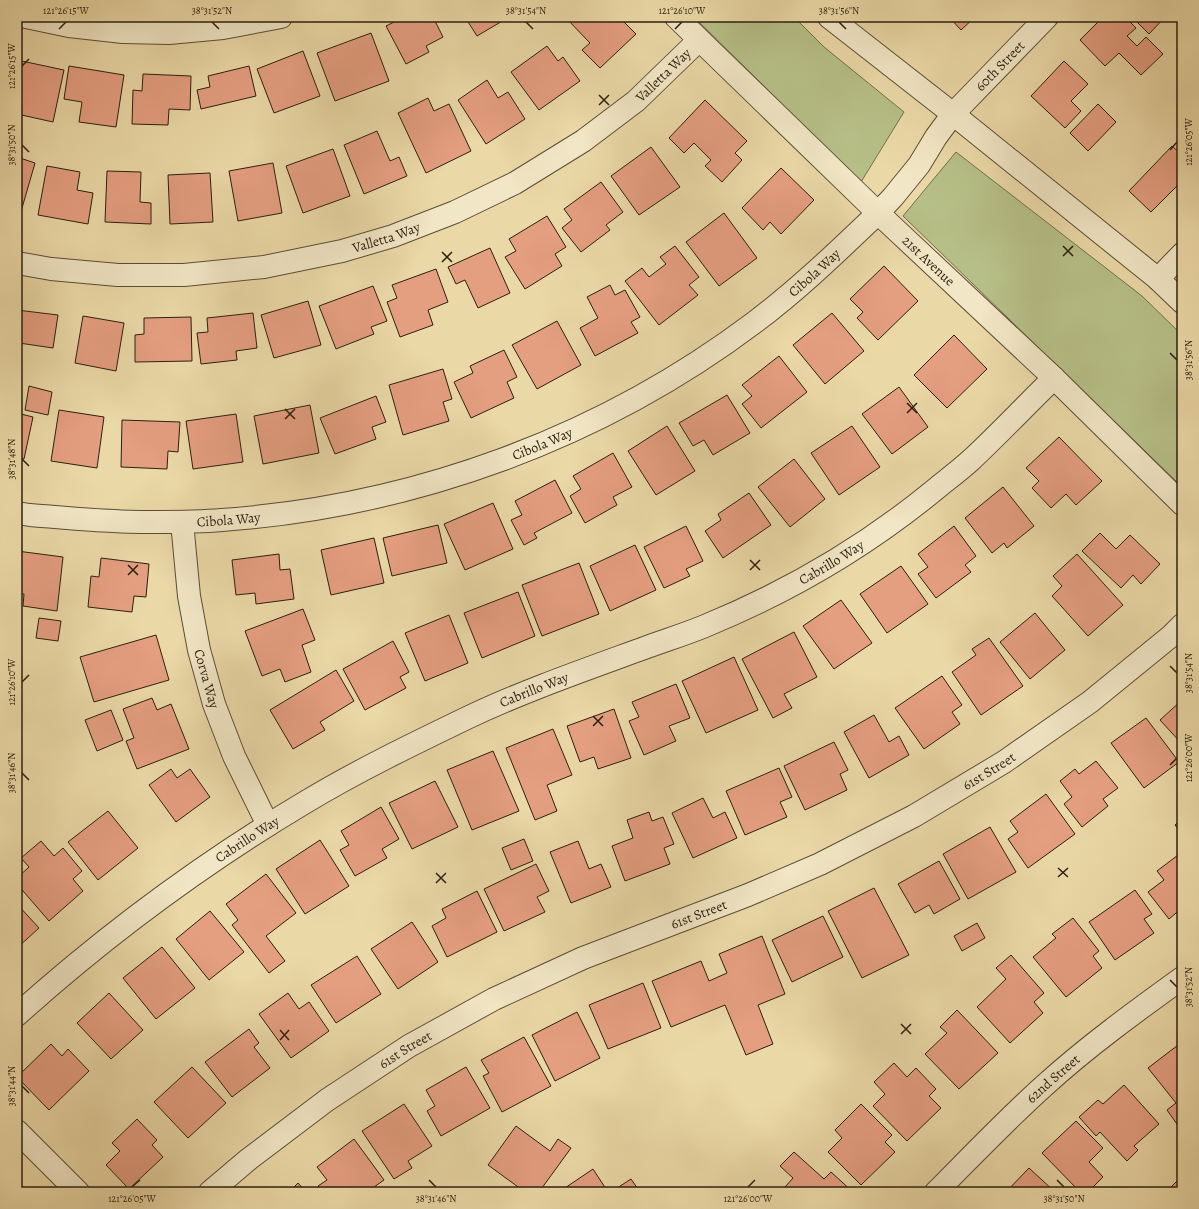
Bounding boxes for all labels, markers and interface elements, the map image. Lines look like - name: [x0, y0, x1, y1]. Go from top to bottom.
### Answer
- text: 121°26'15"W: [43, 4, 90, 17]
- text: 38°31'52"N: [192, 4, 232, 17]
- text: 38°31'54"N: [506, 4, 546, 17]
- text: 121°26'10"W: [659, 4, 706, 17]
- text: 38°31'56"N: [819, 4, 859, 17]
- street label: 60th Street: [971, 36, 1029, 95]
- text: 121°26'15"W: [5, 42, 18, 89]
- street label: Valletta Way: [630, 43, 695, 107]
- text: 121°26'05"W: [1182, 117, 1195, 166]
- text: 38°31'50"N: [5, 124, 18, 166]
- street label: Valletta Way: [349, 217, 423, 257]
- street label: 21st Avenue: [898, 231, 959, 290]
- street label: Cibola Way: [784, 244, 845, 301]
- text: 38°31'56"N: [1182, 340, 1195, 380]
- street label: Cibola Way: [509, 422, 576, 465]
- text: 38°31'48"N: [5, 439, 18, 479]
- street label: Cibola Way: [196, 507, 262, 531]
- street label: Cabrillo Way: [795, 535, 868, 589]
- street label: Corva Way: [190, 647, 225, 712]
- text: 38°31'54"N: [1182, 653, 1195, 693]
- text: 121°26'10"W: [5, 658, 18, 705]
- street label: Cabrillo Way: [496, 667, 572, 712]
- text: 121°26'00"W: [1182, 733, 1195, 782]
- street label: 61st Street: [959, 747, 1019, 794]
- text: 38°31'46"N: [5, 753, 18, 793]
- street label: Cabrillo Way: [211, 811, 283, 867]
- street label: 61st Street: [668, 894, 730, 933]
- text: 38°31'52"N: [1182, 967, 1195, 1007]
- street label: 61st Street: [375, 1026, 435, 1073]
- street label: 62nd Street: [1022, 1049, 1084, 1107]
- text: 38°31'44"N: [5, 1066, 18, 1106]
- text: 121°26'05"W: [108, 1192, 157, 1205]
- text: 38°31'46"N: [416, 1192, 456, 1205]
- text: 121°26'00"W: [724, 1192, 773, 1205]
- text: 38°31'50"N: [1043, 1192, 1085, 1205]

